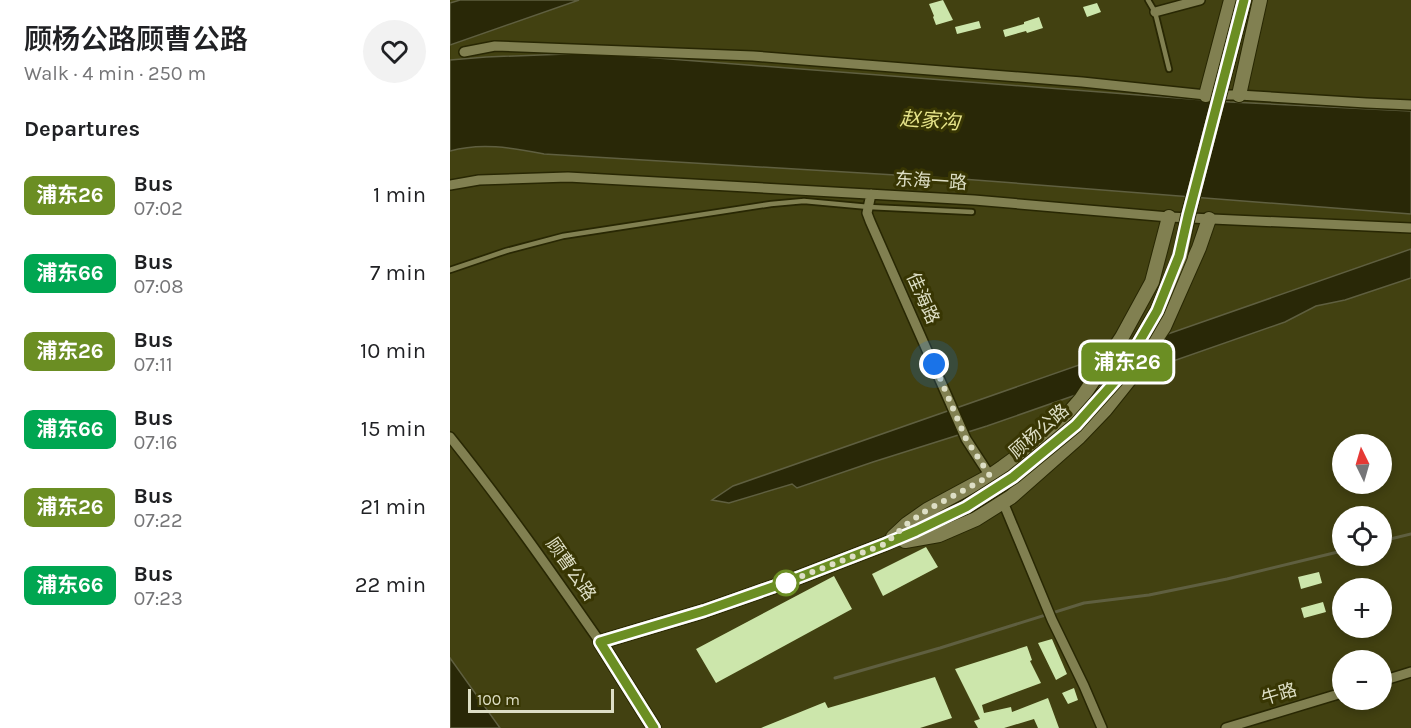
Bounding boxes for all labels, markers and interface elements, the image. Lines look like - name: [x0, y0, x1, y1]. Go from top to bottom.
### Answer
- button: heart: [363, 20, 426, 83]
- text: 顾杨公路顾曹公路: [24, 23, 248, 56]
- text: Walk · 4 min · 250 m: [24, 62, 206, 85]
- water label: 赵家沟: [899, 107, 963, 134]
- text: Departures: [24, 116, 140, 142]
- street label: 东海一路: [894, 168, 968, 194]
- text: Bus: [133, 171, 173, 197]
- text: 1 min: [373, 182, 426, 208]
- text: 浦东26: [36, 183, 103, 207]
- text: 07:02: [133, 197, 183, 220]
- text: Bus: [134, 249, 173, 275]
- text: 7 min: [370, 260, 426, 286]
- text: 浦东66: [36, 261, 104, 285]
- street label: 佳海路: [902, 269, 944, 327]
- text: 07:08: [134, 275, 184, 298]
- text: Bus: [133, 327, 173, 353]
- text: 10 min: [360, 338, 426, 364]
- text: 浦东26: [36, 339, 103, 363]
- line badge: 浦东26: [1085, 342, 1169, 382]
- your location: [919, 349, 949, 379]
- text: 浦东26: [1093, 350, 1161, 374]
- text: 07:11: [133, 353, 173, 376]
- street label: 顾杨公路: [1005, 399, 1073, 463]
- text: Bus: [134, 405, 173, 431]
- text: 15 min: [361, 416, 426, 442]
- text: 浦东66: [36, 417, 104, 441]
- text: 07:16: [134, 431, 177, 454]
- north arrow: [1332, 434, 1392, 494]
- map controls: [1332, 434, 1392, 710]
- text: Bus: [133, 483, 173, 509]
- text: 21 min: [360, 494, 426, 520]
- text: 浦东26: [36, 495, 103, 519]
- button: locate: [1332, 506, 1392, 566]
- text: 07:22: [133, 509, 183, 532]
- street label: 顾曹公路: [541, 533, 601, 605]
- text: Bus: [134, 561, 173, 587]
- unlabelled marker: [773, 570, 799, 596]
- text: 22 min: [355, 572, 426, 598]
- text: 浦东66: [36, 573, 104, 597]
- button: +: [1332, 578, 1392, 638]
- text: 07:23: [134, 587, 183, 610]
- button: −: [1332, 650, 1392, 710]
- street label: 牛路: [1259, 678, 1299, 710]
- scale bar: [468, 686, 614, 714]
- text: 100 m: [477, 690, 520, 709]

